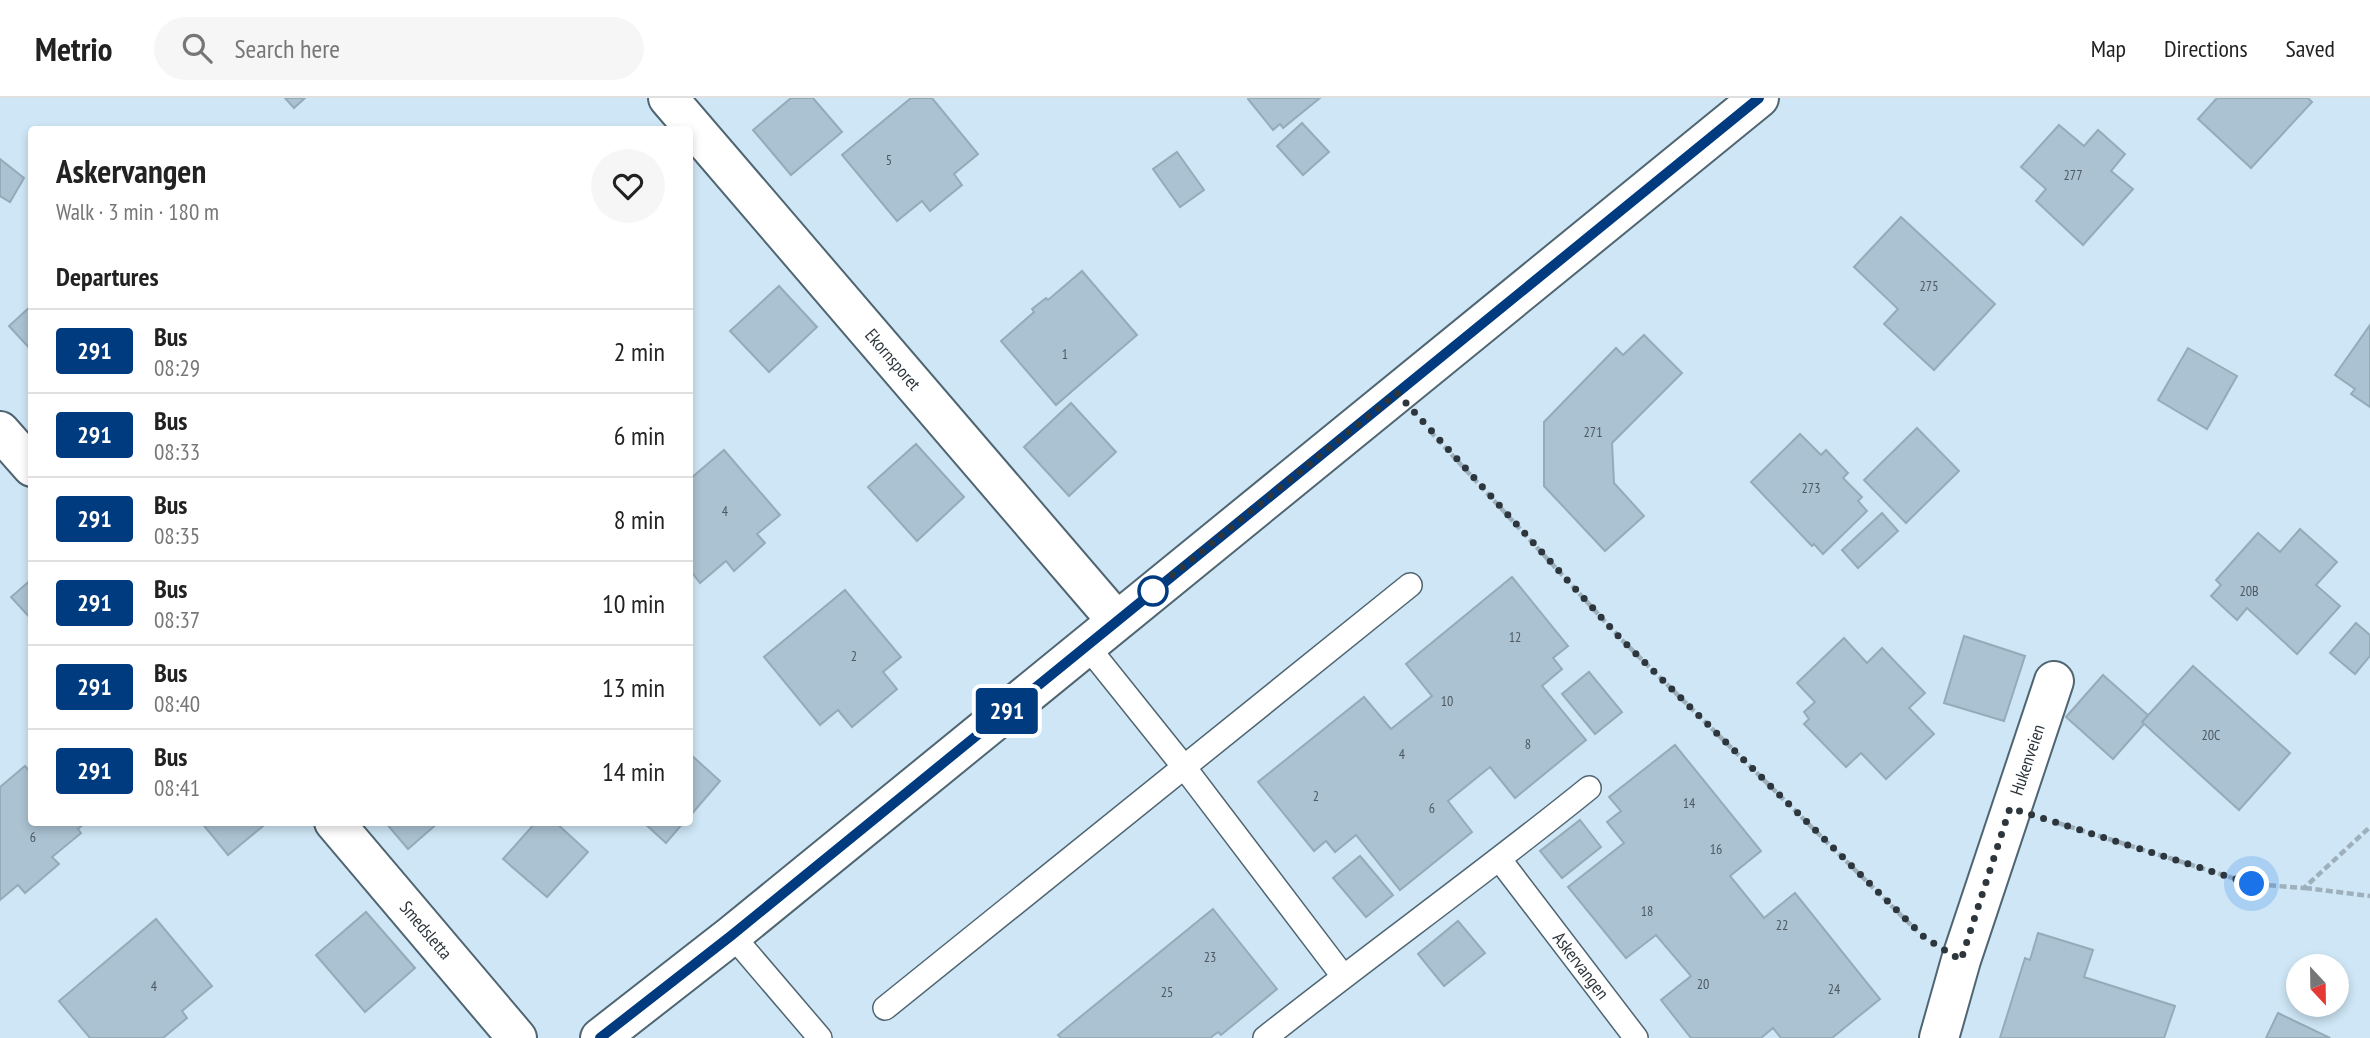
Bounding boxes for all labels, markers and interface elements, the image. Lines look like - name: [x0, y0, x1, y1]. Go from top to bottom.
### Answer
- search box: [154, 17, 644, 80]
- text: Metrio: [35, 27, 112, 70]
- icon: search: [178, 29, 216, 67]
- text: Search here: [234, 32, 340, 65]
- text: Map: [2091, 33, 2126, 64]
- text: Directions: [2164, 33, 2248, 64]
- text: Saved: [2286, 33, 2335, 64]
- text: Askervangen: [56, 149, 206, 192]
- button: heart: [591, 149, 665, 223]
- house number: 5: [886, 151, 892, 169]
- house number: 277: [2064, 166, 2082, 184]
- text: Walk · 3 min · 180 m: [56, 197, 219, 226]
- text: Departures: [56, 260, 159, 293]
- house number: 275: [1920, 277, 1938, 295]
- text: Bus: [154, 320, 187, 353]
- street label: Ekornsporet: [860, 324, 926, 395]
- text: 291: [77, 335, 112, 366]
- text: 2 min: [614, 335, 665, 368]
- house number: 1: [1062, 345, 1068, 363]
- text: 08:29: [154, 353, 200, 382]
- text: Bus: [154, 404, 187, 437]
- text: 291: [77, 419, 112, 450]
- text: 6 min: [614, 419, 665, 452]
- house number: 271: [1584, 423, 1602, 441]
- text: 08:33: [154, 437, 200, 466]
- house number: 273: [1802, 479, 1820, 497]
- text: Bus: [154, 488, 187, 521]
- house number: 4: [722, 502, 729, 520]
- text: 291: [77, 503, 112, 534]
- text: 8 min: [614, 503, 665, 536]
- text: 08:35: [154, 521, 200, 550]
- text: Bus: [154, 572, 187, 605]
- unlabelled marker: [1138, 576, 1168, 606]
- house number: 20B: [2239, 582, 2259, 600]
- text: 291: [77, 587, 112, 618]
- text: 10 min: [602, 587, 665, 620]
- text: 08:37: [154, 605, 200, 634]
- house number: 12: [1509, 628, 1521, 646]
- house number: 2: [851, 647, 857, 665]
- text: Bus: [154, 656, 187, 689]
- text: 291: [77, 671, 112, 702]
- text: 13 min: [602, 671, 665, 704]
- line badge: 291: [967, 688, 1047, 734]
- text: 08:40: [154, 689, 200, 718]
- house number: 10: [1441, 692, 1453, 710]
- text: 291: [990, 695, 1024, 726]
- street label: Hukenveien: [2005, 721, 2050, 798]
- house number: 20C: [2201, 726, 2221, 744]
- house number: 8: [1525, 735, 1531, 753]
- text: Bus: [154, 740, 187, 773]
- house number: 4: [1399, 745, 1406, 763]
- text: 291: [77, 755, 112, 786]
- text: 14 min: [602, 755, 665, 788]
- text: 08:41: [154, 773, 200, 802]
- house number: 2: [1313, 787, 1319, 805]
- house number: 14: [1683, 794, 1696, 812]
- house number: 6: [1429, 799, 1435, 817]
- house number: 6: [30, 828, 36, 846]
- house number: 16: [1710, 840, 1722, 858]
- your location: [2234, 866, 2269, 901]
- street label: Smedsletta: [395, 896, 457, 964]
- house number: 18: [1641, 902, 1653, 920]
- house number: 22: [1776, 916, 1788, 934]
- street label: Askervangen: [1548, 927, 1614, 1004]
- house number: 23: [1204, 948, 1216, 966]
- north arrow: [2286, 954, 2348, 1017]
- map controls: [2286, 954, 2349, 1017]
- house number: 20: [1697, 975, 1709, 993]
- house number: 4: [151, 977, 158, 995]
- house number: 24: [1828, 980, 1841, 998]
- house number: 25: [1161, 983, 1173, 1001]

